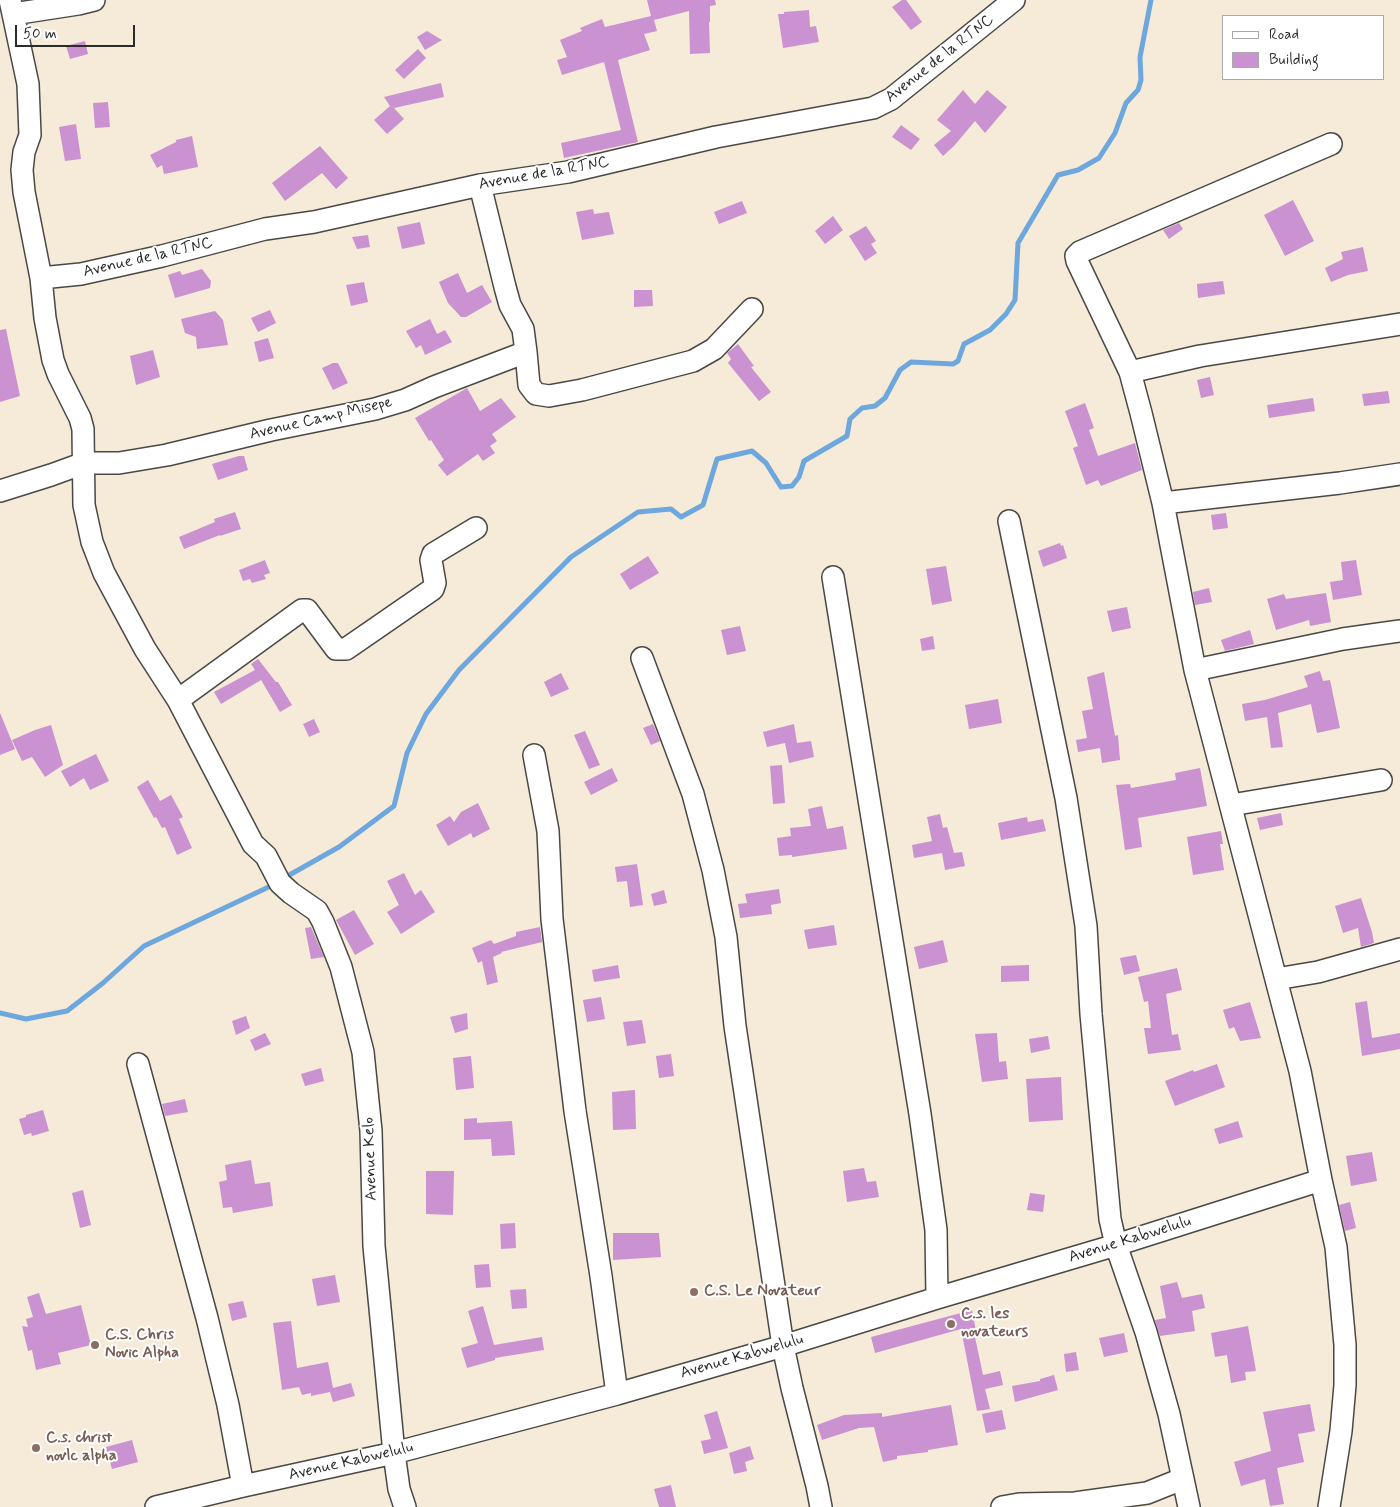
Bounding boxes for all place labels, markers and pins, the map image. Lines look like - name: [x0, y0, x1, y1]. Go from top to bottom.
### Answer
- place label: C.S. Le Novateur: [704, 1282, 821, 1302]
- marker: C.S. Le Novateur: [688, 1286, 700, 1298]
- place label: C.s. les novateurs: [961, 1305, 1028, 1343]
- marker: C.s. les novateurs: [945, 1318, 957, 1330]
- place label: C.S. Chris Novic Alpha: [105, 1326, 179, 1364]
- marker: C.S. Chris Novic Alpha: [89, 1339, 101, 1351]
- place label: C.s. christ novlc alpha: [46, 1429, 116, 1467]
- marker: C.s. christ novlc alpha: [30, 1442, 42, 1454]

